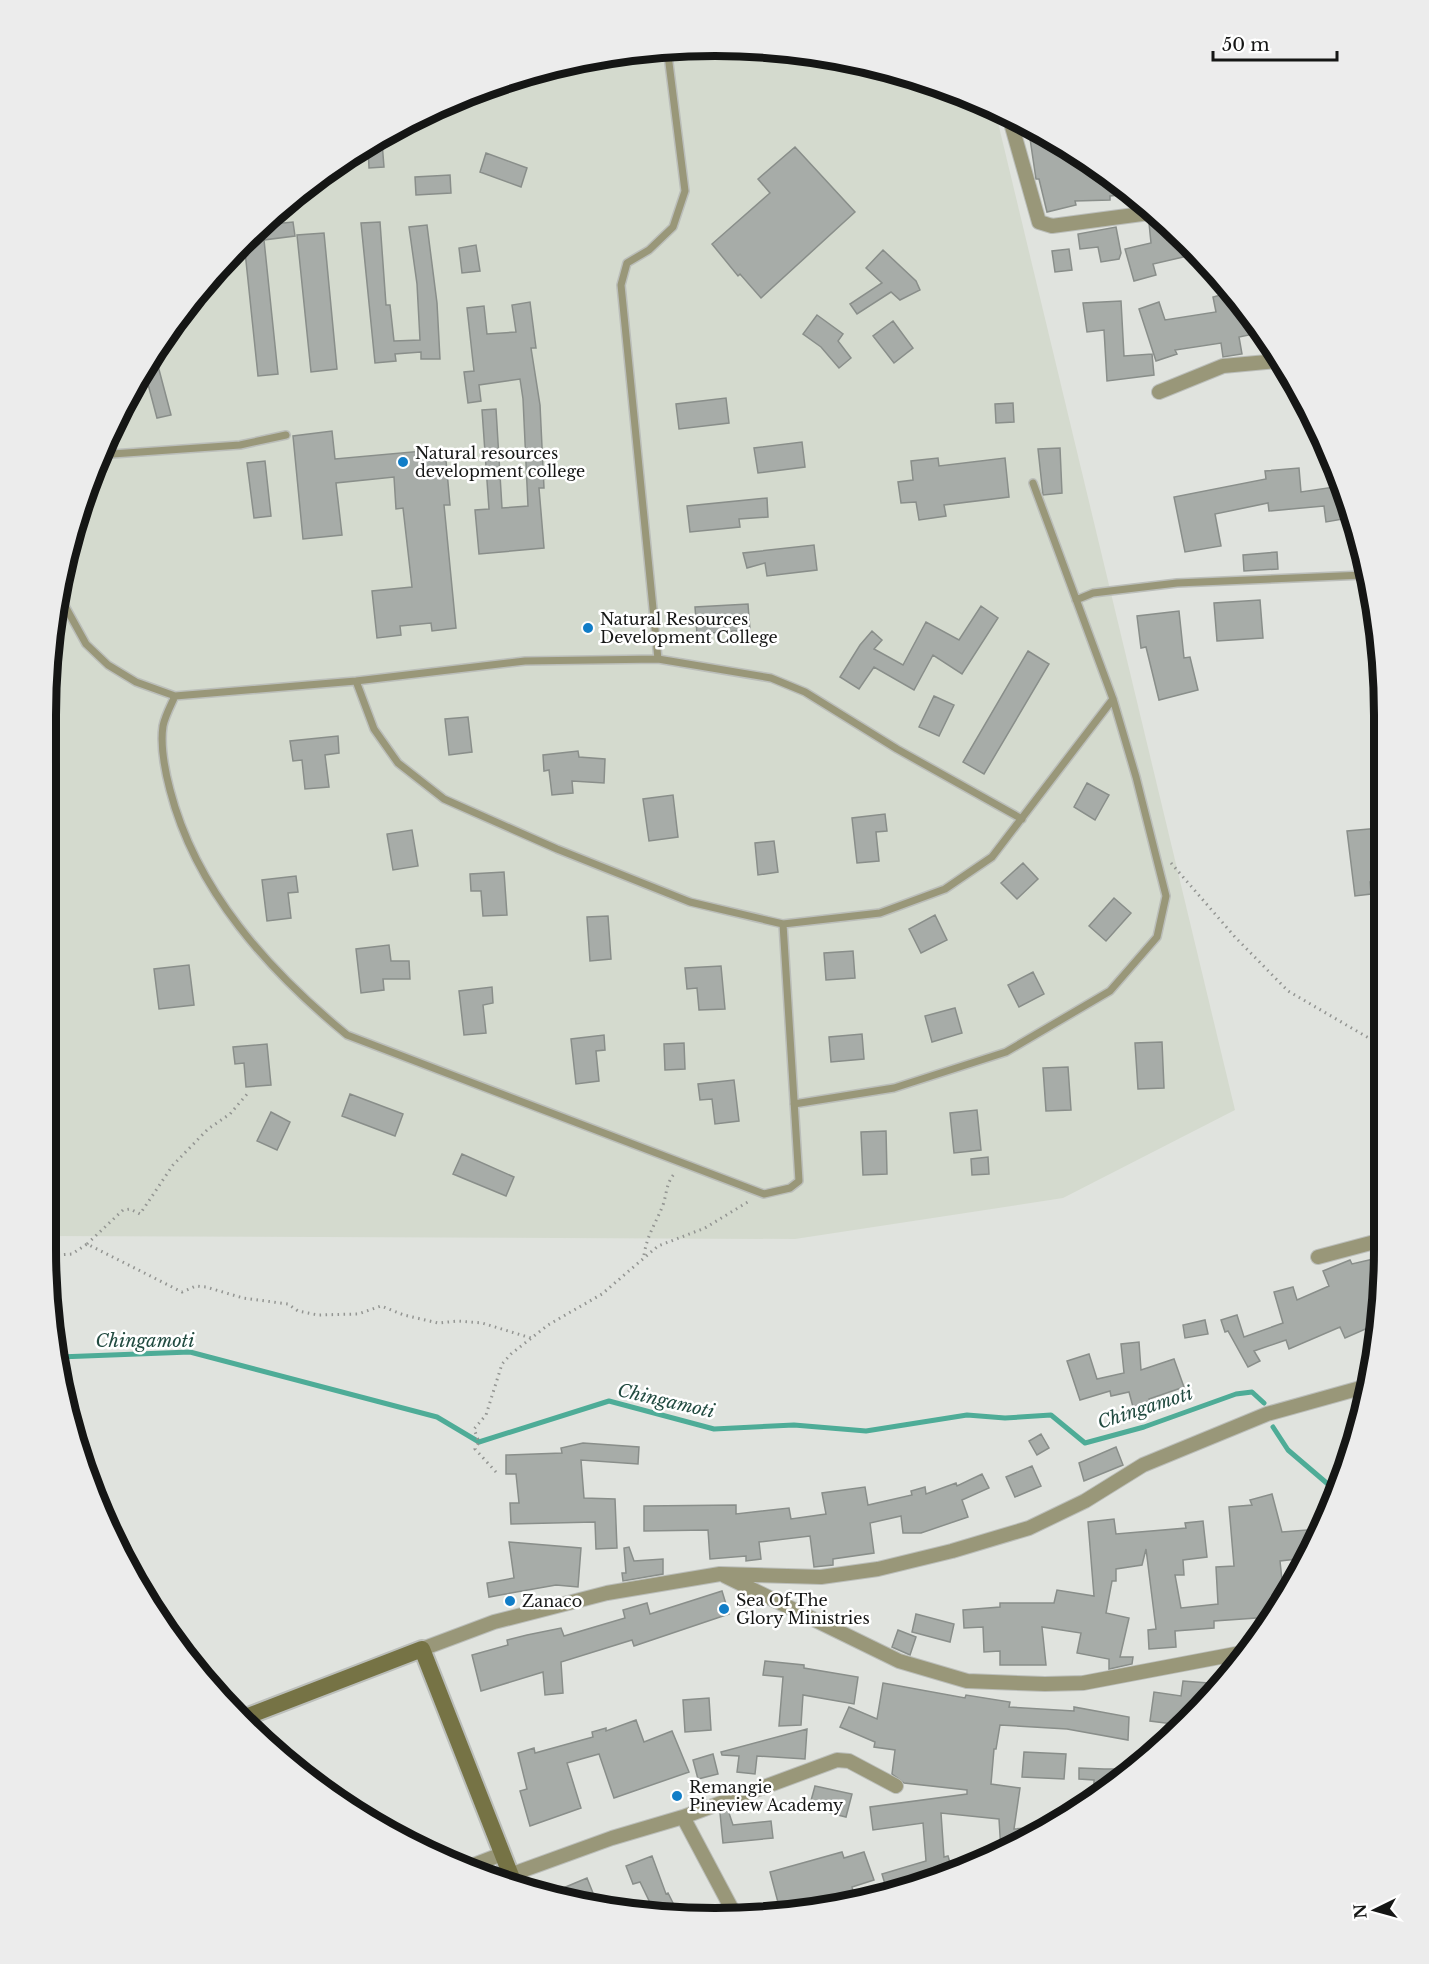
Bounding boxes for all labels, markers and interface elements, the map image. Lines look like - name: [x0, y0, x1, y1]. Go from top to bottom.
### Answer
- scale bar: [1213, 24, 1338, 62]
- text: 50 m: [1222, 34, 1270, 56]
- place label: Natural resources development college: [415, 443, 585, 481]
- marker: Natural resources development college: [396, 455, 410, 469]
- place label: Natural Resources Development College: [600, 609, 778, 647]
- marker: Natural Resources Development College: [581, 621, 595, 635]
- water label: Chingamoti: [96, 1330, 195, 1352]
- water label: Chingamoti: [615, 1379, 717, 1423]
- water label: Chingamoti: [1095, 1382, 1196, 1434]
- place label: Sea Of The Glory Ministries: [736, 1590, 870, 1628]
- place label: Zanaco: [522, 1591, 582, 1611]
- marker: Zanaco: [503, 1594, 517, 1608]
- marker: Sea Of The Glory Ministries: [717, 1602, 731, 1616]
- place label: Remangie Pineview Academy: [689, 1777, 844, 1815]
- marker: Remangie Pineview Academy: [670, 1789, 684, 1803]
- north arrow: [1345, 1880, 1405, 1940]
- text: N: [1349, 1903, 1371, 1920]

